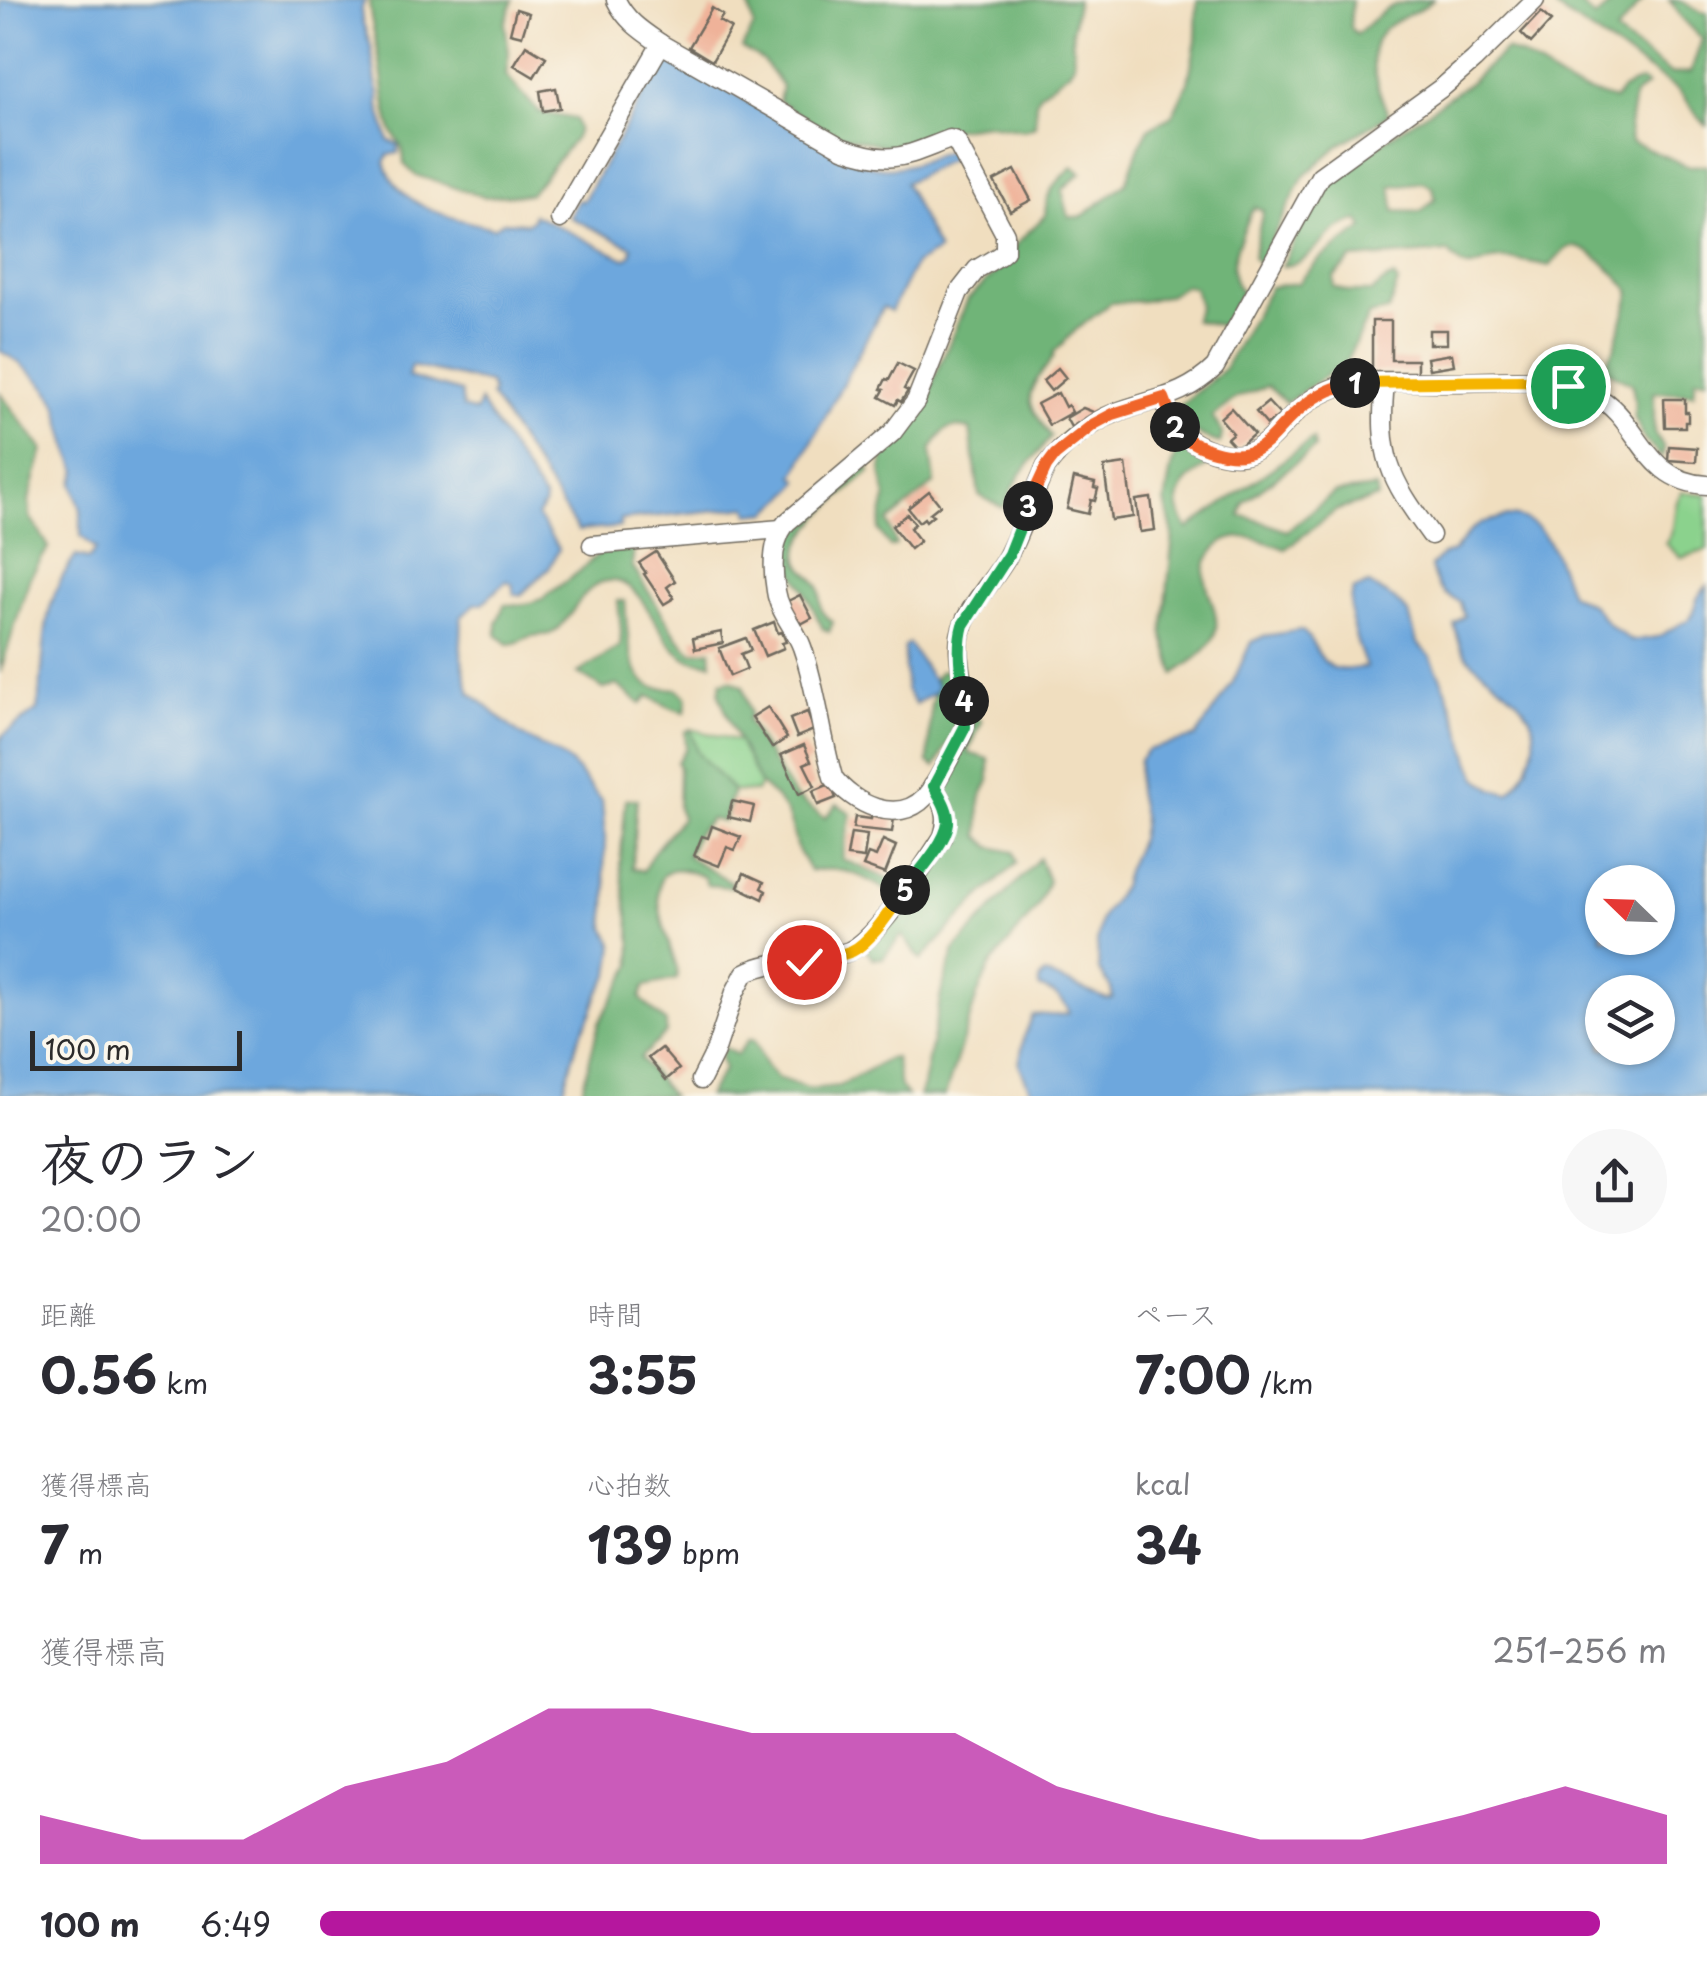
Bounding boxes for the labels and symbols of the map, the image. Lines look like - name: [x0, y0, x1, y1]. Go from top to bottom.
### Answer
- pin: [1526, 344, 1611, 429]
- pin: 1: [1330, 358, 1380, 408]
- pin: 2: [1150, 402, 1200, 452]
- pin: 3: [1003, 481, 1053, 531]
- pin: 4: [939, 676, 989, 726]
- pin: 5: [880, 865, 930, 915]
- north arrow: [1585, 865, 1675, 955]
- pin: [762, 920, 847, 1005]
- scale bar: [30, 1026, 242, 1070]

